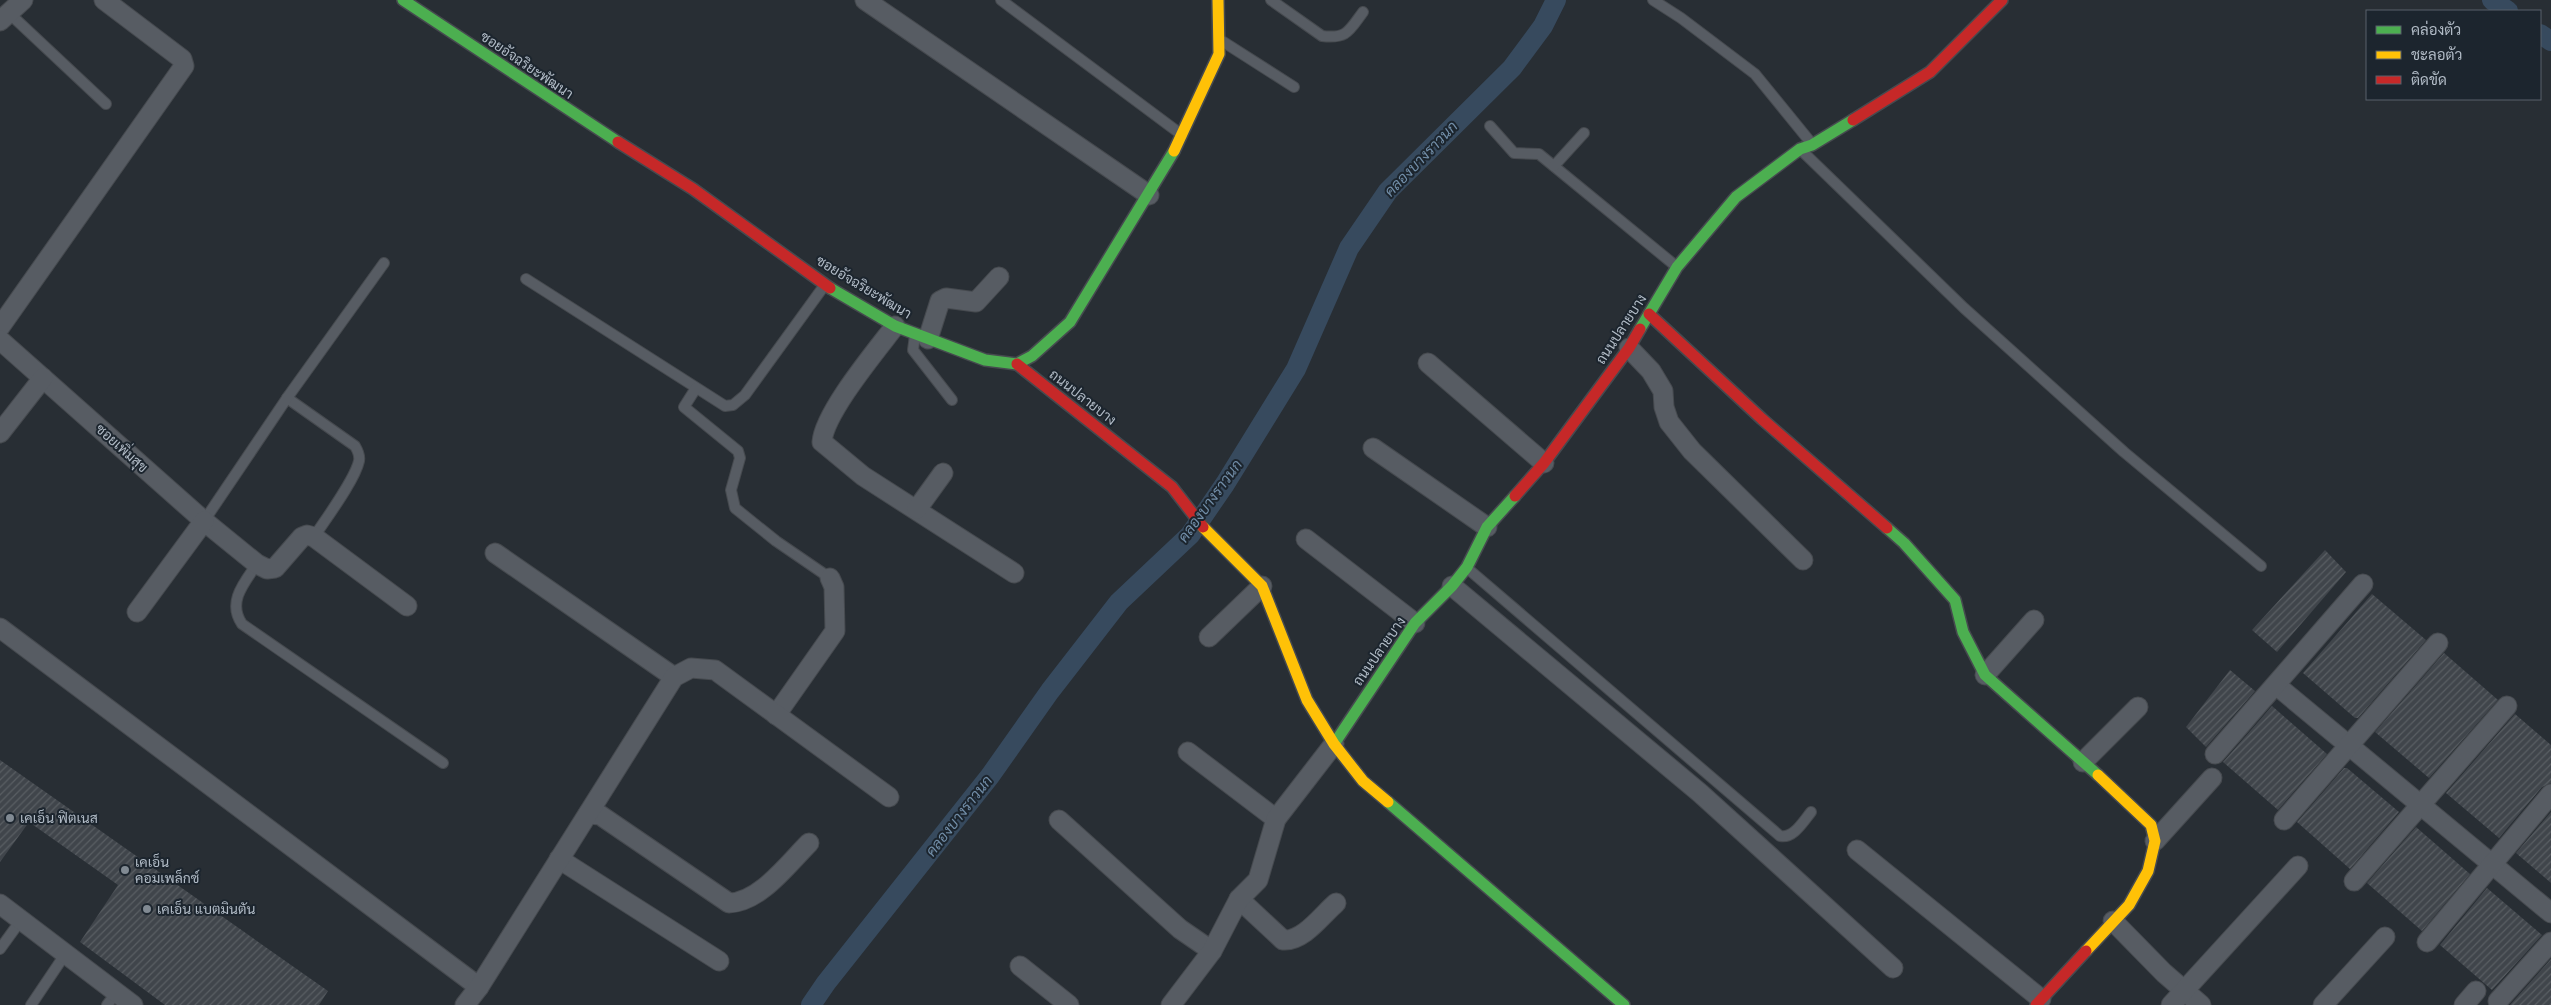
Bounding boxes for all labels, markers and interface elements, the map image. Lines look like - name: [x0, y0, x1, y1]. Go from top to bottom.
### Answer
- legend: [2366, 10, 2541, 100]
- text: คล่องตัว: [2411, 20, 2461, 39]
- street label: ซอยอัจฉริยะพัฒนา: [477, 27, 577, 103]
- text: ชะลอตัว: [2411, 45, 2462, 64]
- text: ติดขัด: [2411, 70, 2447, 89]
- water label: คลองบางราวนก: [1380, 117, 1461, 200]
- street label: ซอยอัจฉริยะพัฒนา: [813, 251, 915, 323]
- street label: ถนนปลายบาง: [1592, 290, 1650, 368]
- street label: ถนนปลายบาง: [1046, 365, 1120, 429]
- street label: ซอยเพิ่มสุข: [91, 418, 153, 477]
- water label: คลองบางราวนก: [1173, 456, 1246, 546]
- street label: ถนนปลายบาง: [1349, 613, 1409, 689]
- water label: คลองบางราวนก: [921, 771, 996, 860]
- place label: เคเอ็น ฟิตเนส: [20, 809, 98, 827]
- marker: เคเอ็น ฟิตเนส: [4, 812, 16, 824]
- place label: เคเอ็น คอมเพล็กซ์: [135, 853, 199, 887]
- marker: เคเอ็น คอมเพล็กซ์: [119, 864, 131, 876]
- place label: เคเอ็น แบตมินตัน: [157, 900, 256, 918]
- marker: เคเอ็น แบตมินตัน: [141, 903, 153, 915]

